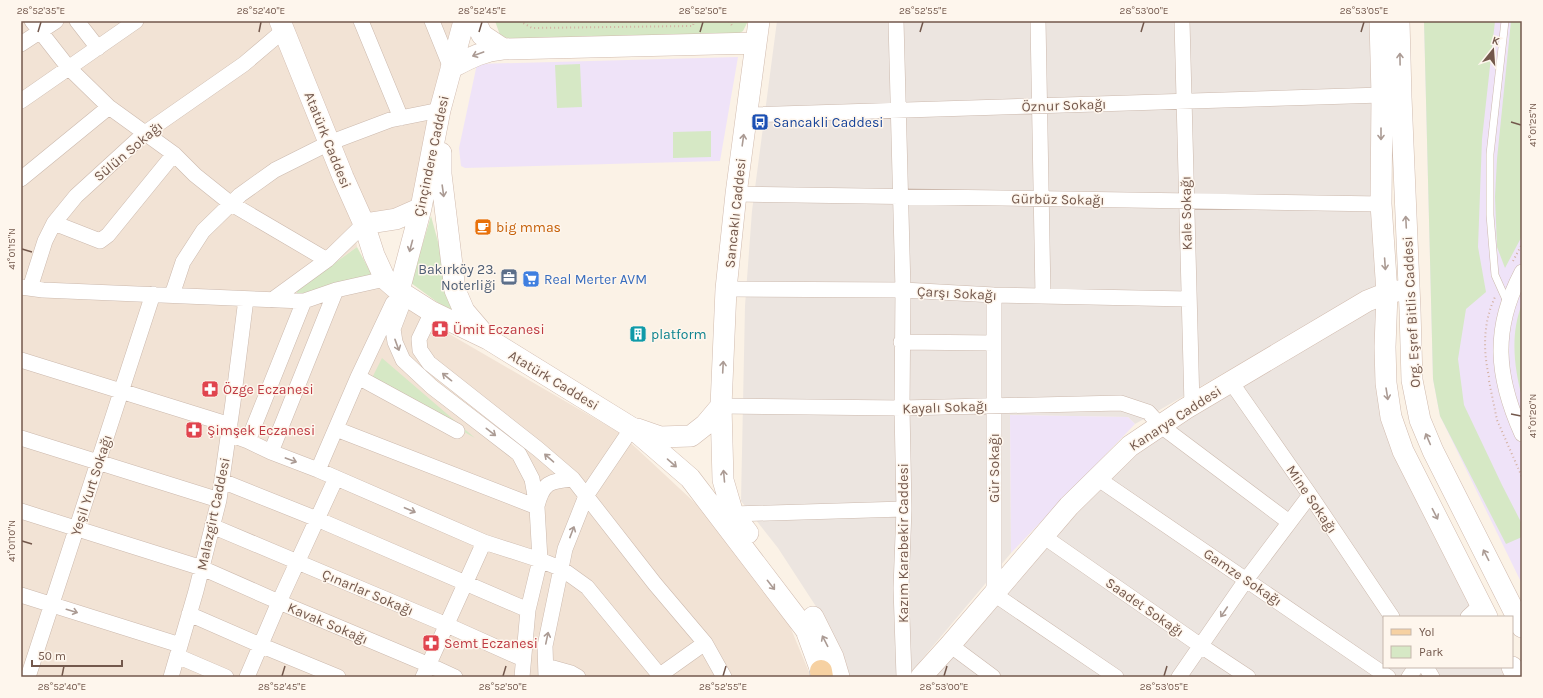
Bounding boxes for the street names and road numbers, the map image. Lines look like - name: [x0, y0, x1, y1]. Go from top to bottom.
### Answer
- street label: Atatürk Caddesi: [300, 89, 355, 191]
- street label: Çinçindere Caddesi: [410, 94, 453, 218]
- street label: Öznur Sokağı: [1021, 96, 1107, 115]
- street label: Sülün Sokağı: [90, 118, 166, 185]
- street label: Sancaklı Caddesi: [721, 157, 750, 269]
- street label: Kale Sokağı: [1177, 176, 1196, 250]
- street label: Gürbüz Sokağı: [1011, 190, 1105, 209]
- street label: Org. Eşref Bitlis Caddesi: [1399, 236, 1424, 388]
- street label: Çarşı Sokağı: [917, 283, 997, 304]
- street label: Atatürk Caddesi: [505, 347, 602, 414]
- street label: Kanarya Caddesi: [1126, 382, 1225, 455]
- street label: Kayalı Sokağı: [902, 398, 988, 417]
- street label: Yeşil Yurt Sokağı: [67, 432, 116, 538]
- street label: Gür Sokağı: [986, 433, 1003, 503]
- street label: Malazgirt Caddesi: [193, 456, 234, 572]
- street label: Mine Sokağı: [1283, 462, 1341, 537]
- street label: Kazım Karabekir Caddesi: [895, 463, 912, 623]
- street label: Gamze Sokağı: [1200, 545, 1285, 610]
- street label: Çınarlar Sokağı: [319, 566, 416, 619]
- street label: Saadet Sokağı: [1102, 574, 1187, 641]
- street label: Kavak Sokağı: [285, 599, 371, 648]

